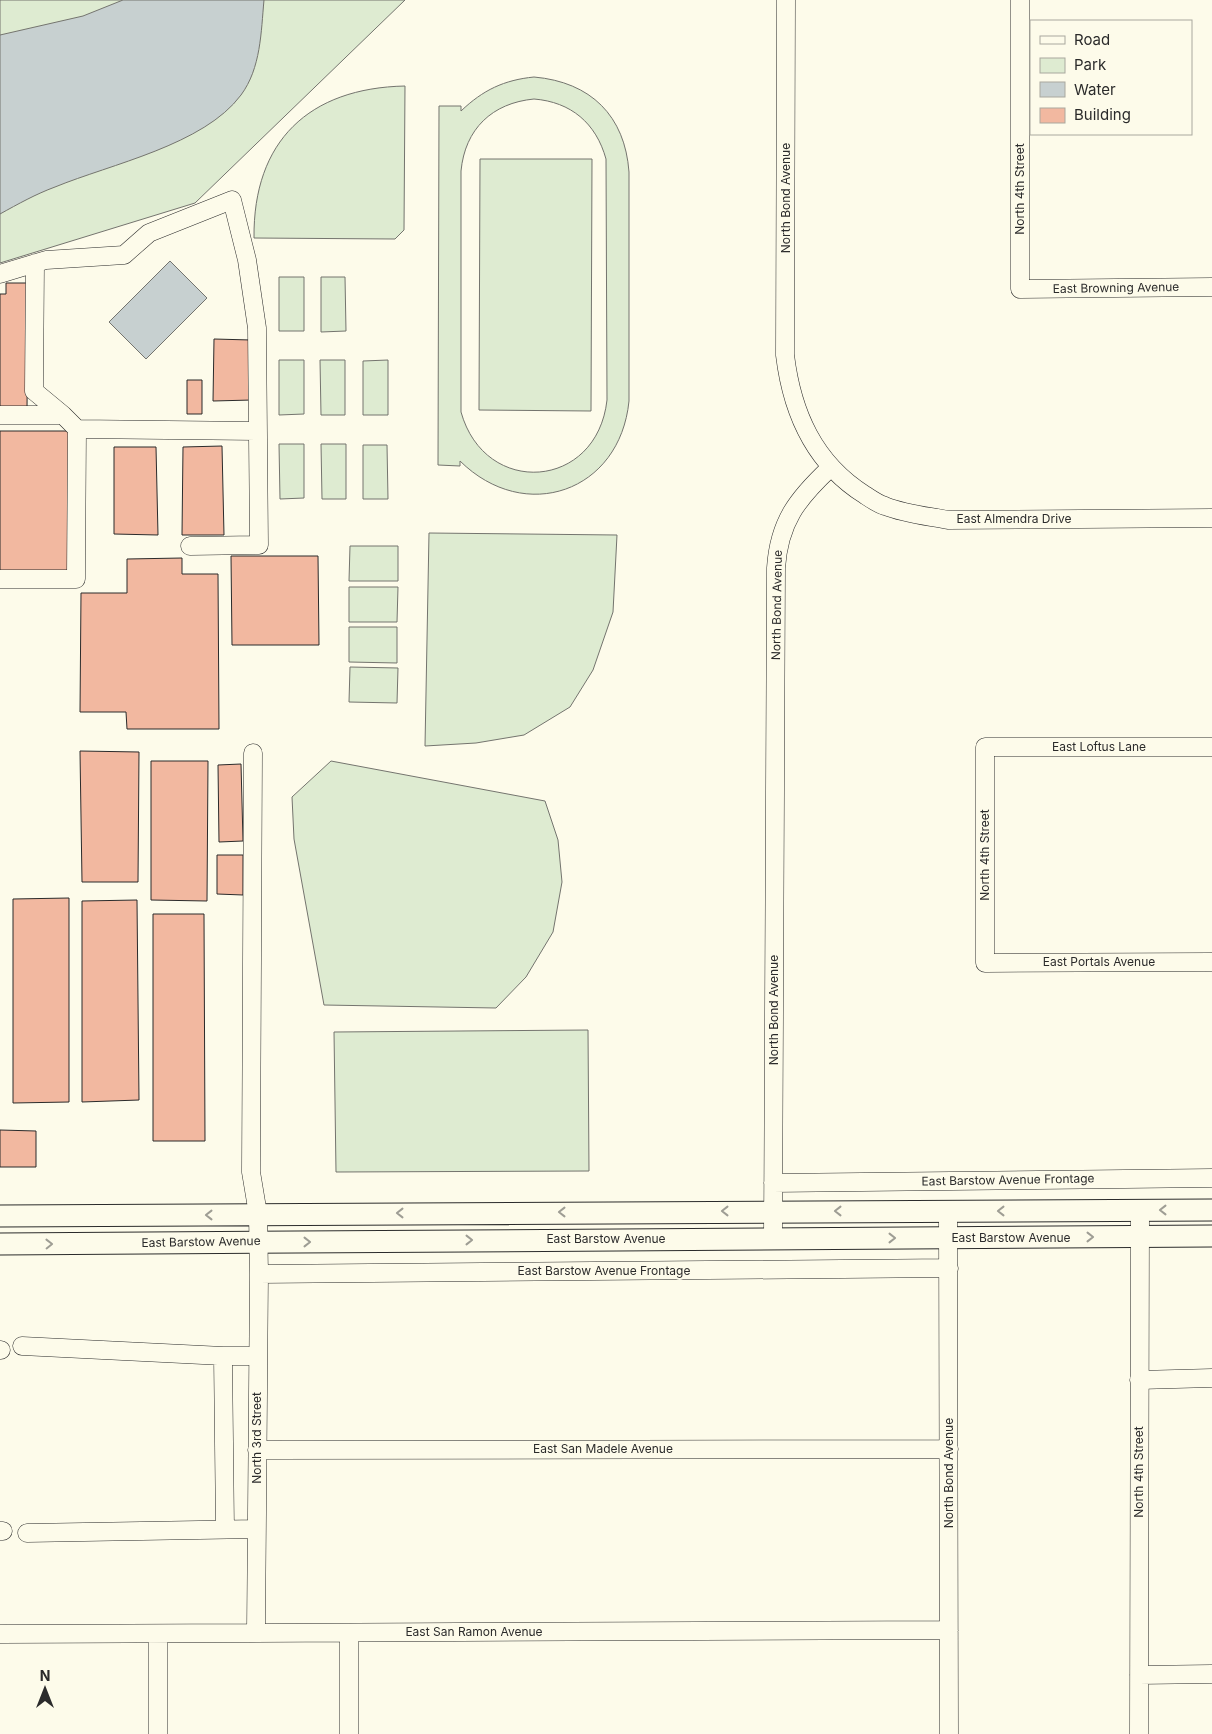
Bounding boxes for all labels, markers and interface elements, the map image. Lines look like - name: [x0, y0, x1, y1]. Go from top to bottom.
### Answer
- legend: [1030, 20, 1192, 135]
- text: Road: [1074, 30, 1110, 49]
- text: Park: [1074, 55, 1107, 74]
- text: Water: [1074, 80, 1116, 99]
- text: Building: [1074, 105, 1131, 124]
- street label: North Bond Avenue: [778, 143, 793, 253]
- street label: North 4th Street: [1012, 143, 1027, 235]
- street label: East Browning Avenue: [1053, 279, 1179, 296]
- street label: East Almendra Drive: [956, 511, 1072, 526]
- street label: North Bond Avenue: [768, 550, 785, 660]
- street label: East Loftus Lane: [1052, 739, 1146, 754]
- street label: North 4th Street: [977, 809, 992, 901]
- street label: East Portals Avenue: [1043, 954, 1155, 969]
- street label: North Bond Avenue: [766, 955, 781, 1065]
- street label: East Barstow Avenue Frontage: [921, 1170, 1095, 1189]
- one-way arrow: [1159, 1205, 1167, 1215]
- one-way arrow: [720, 1206, 728, 1217]
- one-way arrow: [834, 1206, 842, 1216]
- one-way arrow: [997, 1206, 1004, 1216]
- one-way arrow: [558, 1207, 566, 1217]
- one-way arrow: [395, 1208, 403, 1218]
- one-way arrow: [205, 1209, 213, 1220]
- street label: East Barstow Avenue: [951, 1230, 1071, 1245]
- street label: East Barstow Avenue: [546, 1231, 666, 1246]
- one-way arrow: [1086, 1232, 1094, 1242]
- street label: East Barstow Avenue: [141, 1233, 261, 1250]
- one-way arrow: [888, 1233, 896, 1243]
- one-way arrow: [466, 1235, 474, 1245]
- one-way arrow: [304, 1237, 311, 1247]
- one-way arrow: [45, 1239, 53, 1249]
- street label: East Barstow Avenue Frontage: [518, 1263, 690, 1278]
- street label: North 3rd Street: [249, 1392, 264, 1484]
- street label: North Bond Avenue: [941, 1418, 956, 1528]
- street label: North 4th Street: [1131, 1426, 1146, 1518]
- street label: East San Madele Avenue: [533, 1441, 673, 1456]
- street label: East San Ramon Avenue: [405, 1624, 543, 1639]
- north arrow: [20, 1664, 70, 1714]
- text: N: [40, 1667, 50, 1684]

